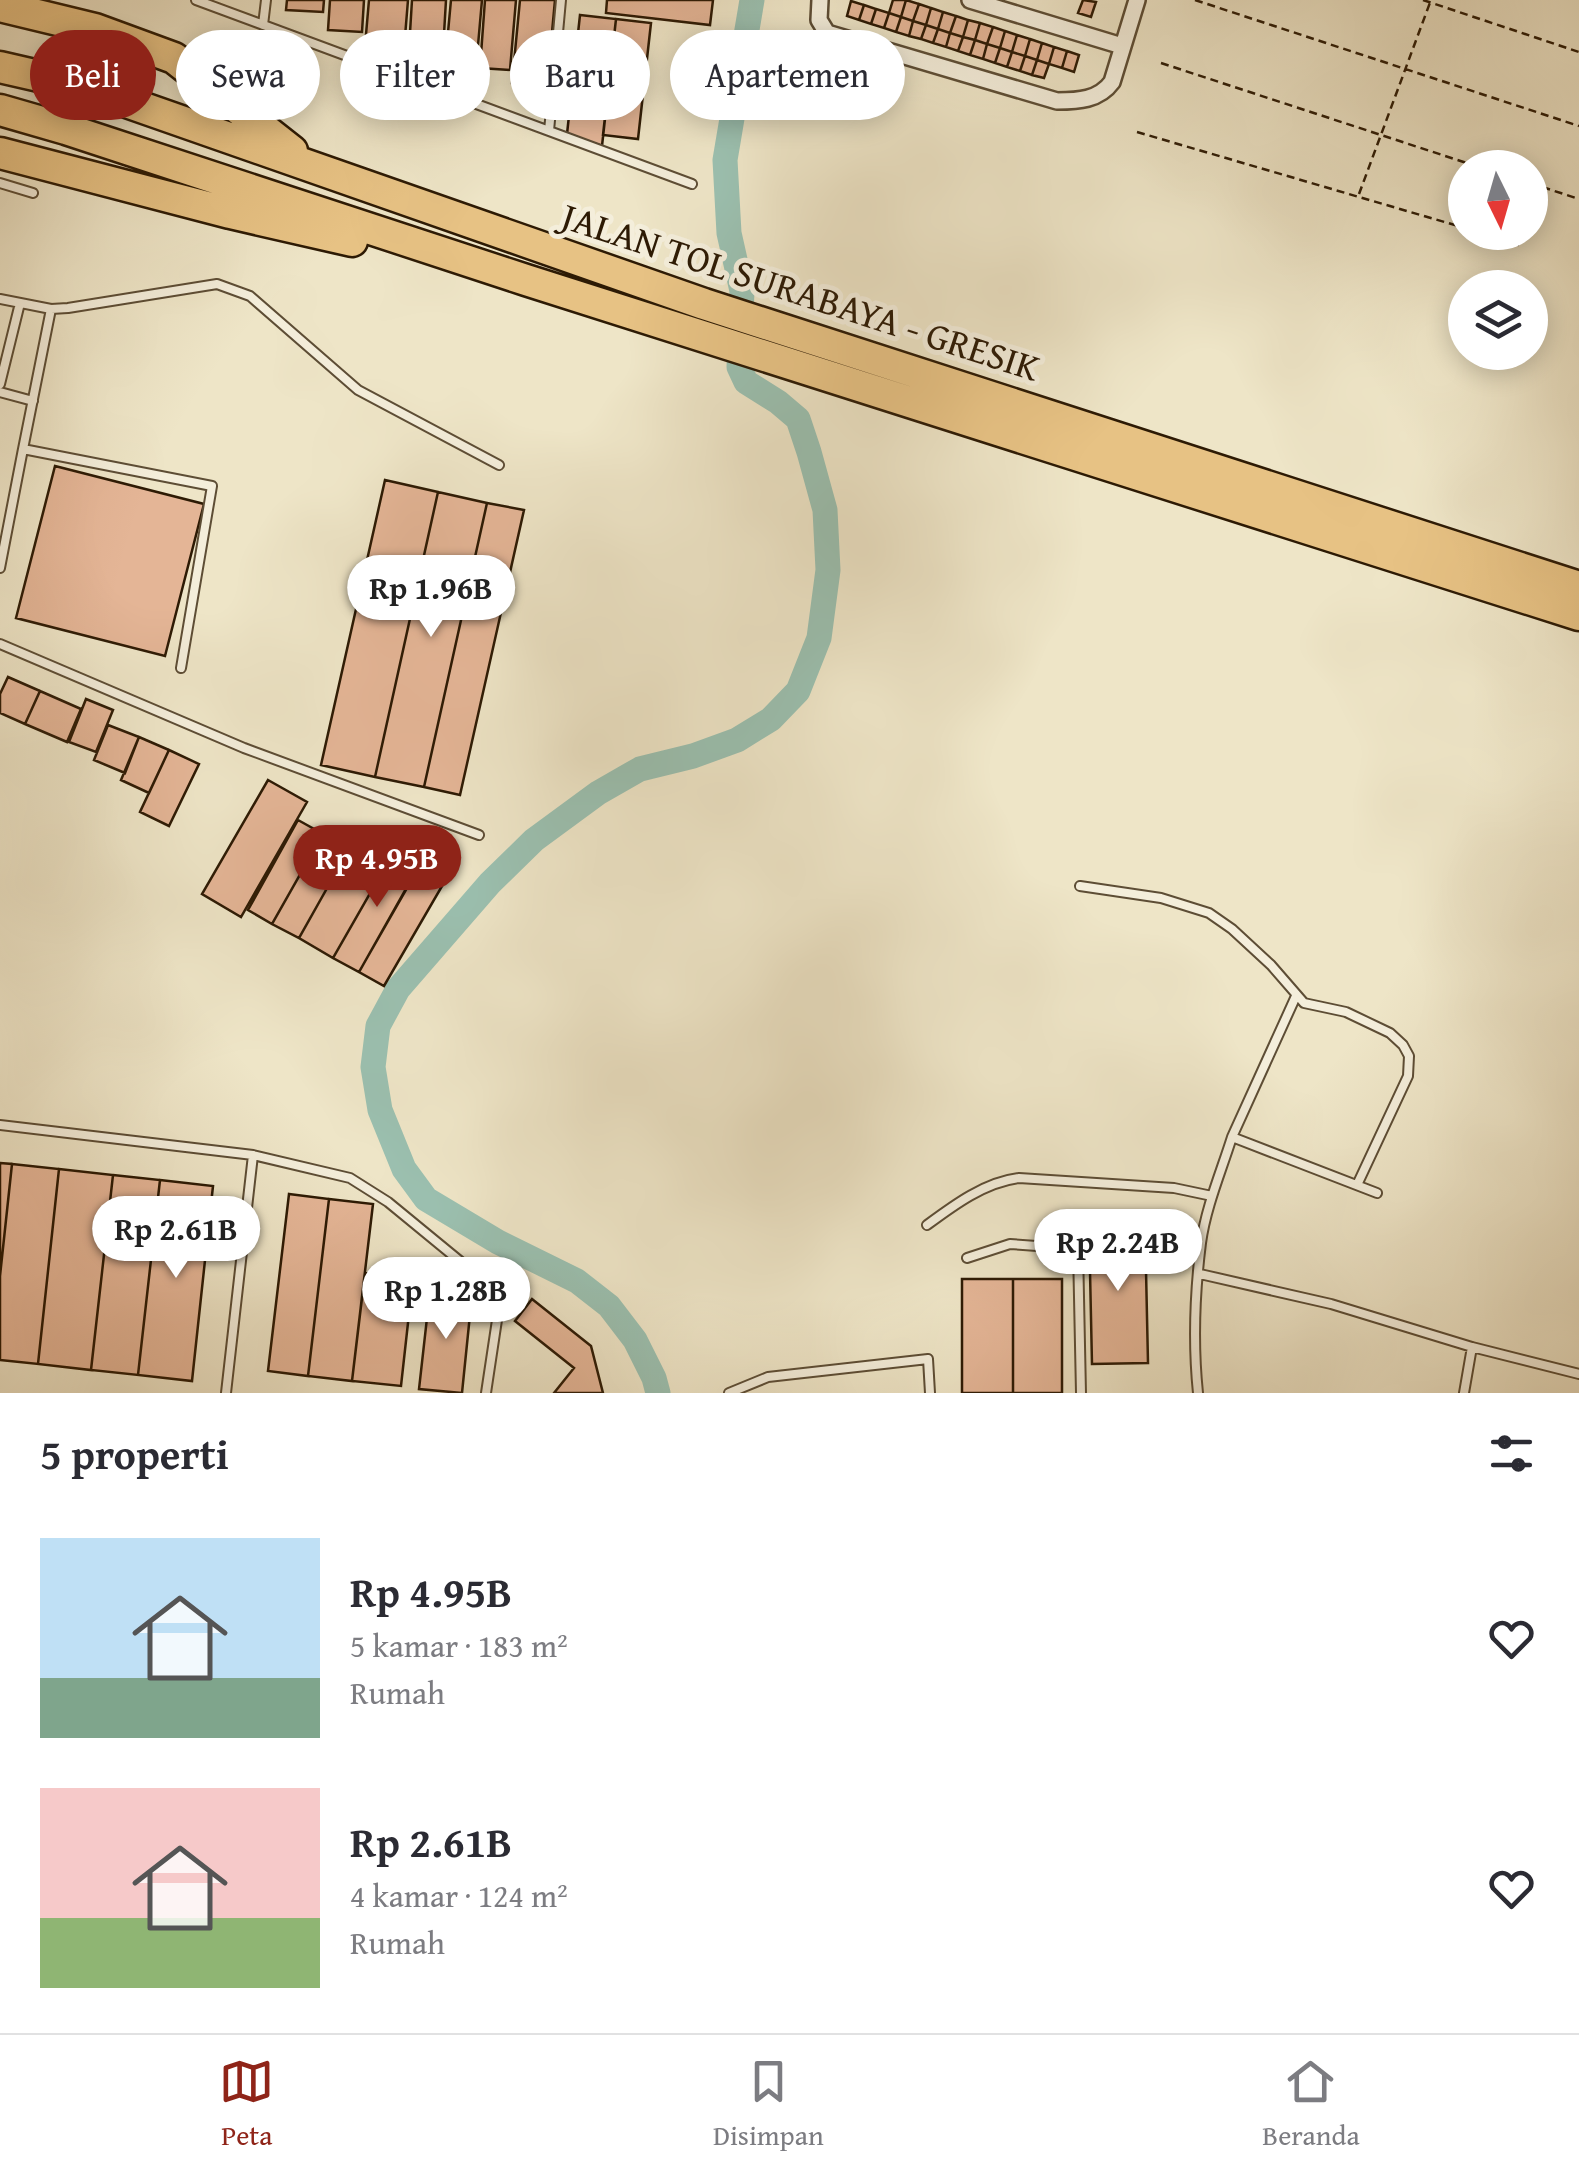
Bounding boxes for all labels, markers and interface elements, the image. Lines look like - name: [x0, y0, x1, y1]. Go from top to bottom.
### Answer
- chip: Beli: [30, 30, 156, 120]
- chip: Sewa: [176, 30, 320, 120]
- chip: Filter: [340, 30, 490, 120]
- chip: Baru: [510, 30, 650, 120]
- chip: Apartemen: [670, 30, 905, 120]
- north arrow: [1448, 150, 1548, 250]
- map controls: [1448, 150, 1548, 370]
- street label: JALAN TOL SURABAYA - GRESIK: [551, 186, 1048, 395]
- button: layers: [1448, 270, 1548, 370]
- pin: Rp 1.96B: [328, 555, 534, 640]
- text: Rp 1.96B: [369, 564, 493, 611]
- pin: Rp 4.95B: [274, 825, 480, 910]
- text: Rp 4.95B: [315, 834, 439, 881]
- pin: Rp 2.61B: [73, 1196, 279, 1281]
- text: Rp 2.61B: [114, 1205, 238, 1252]
- pin: Rp 2.24B: [1015, 1209, 1221, 1294]
- text: Rp 2.24B: [1056, 1218, 1180, 1265]
- pin: Rp 1.28B: [343, 1257, 549, 1342]
- text: Rp 1.28B: [384, 1266, 508, 1313]
- text: 5 properti: [40, 1423, 229, 1484]
- icon: filters: [1484, 1426, 1539, 1481]
- text: Rp 4.95B: [350, 1561, 512, 1622]
- icon: home: [120, 1578, 240, 1698]
- icon: heart: [1484, 1611, 1539, 1666]
- text: 5 kamar · 183 m²: [350, 1622, 568, 1669]
- text: Rumah: [350, 1669, 445, 1716]
- text: Rp 2.61B: [350, 1811, 512, 1872]
- icon: home: [120, 1828, 240, 1948]
- icon: heart: [1484, 1861, 1539, 1916]
- text: 4 kamar · 124 m²: [350, 1872, 568, 1919]
- text: Rumah: [350, 1919, 445, 1966]
- tab: Peta: [219, 2054, 274, 2155]
- tab: Disimpan: [713, 2054, 824, 2155]
- tab: Beranda: [1262, 2054, 1360, 2155]

